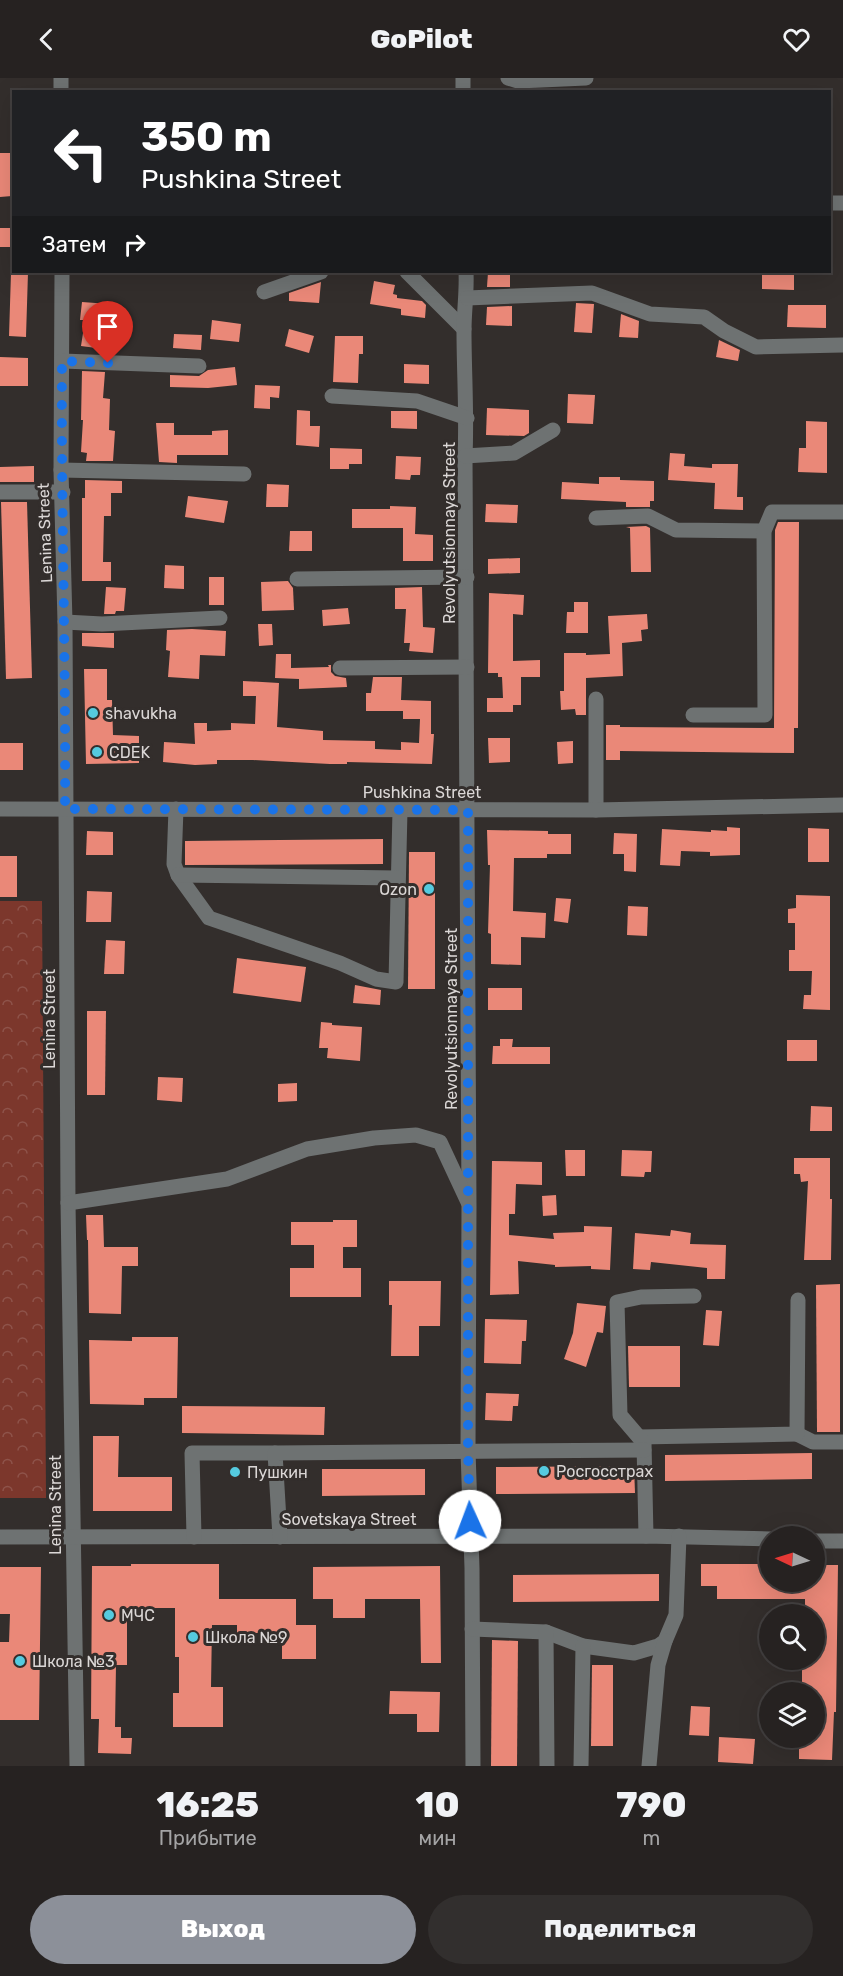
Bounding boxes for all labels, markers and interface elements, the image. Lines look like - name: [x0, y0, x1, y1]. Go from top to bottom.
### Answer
- icon: back: [30, 23, 63, 56]
- text: GoPilot: [370, 23, 473, 55]
- icon: heart: [780, 23, 813, 56]
- text: 350 m: [141, 112, 272, 162]
- icon: left: [42, 114, 120, 192]
- text: Pushkina Street: [141, 163, 341, 195]
- icon: right: [118, 228, 151, 261]
- text: Затем: [42, 231, 106, 258]
- pin: [82, 301, 133, 363]
- icon: arrive: [91, 310, 124, 343]
- street label: Revolyutsionnaya Street: [440, 442, 459, 624]
- street label: Lenina Street: [34, 483, 56, 583]
- place label: shavukha: [105, 704, 177, 723]
- marker: shavukha: [86, 706, 100, 720]
- place label: CDEK: [109, 743, 150, 762]
- marker: CDEK: [90, 745, 104, 759]
- street label: Pushkina Street: [363, 783, 481, 802]
- place label: Ozon: [379, 880, 417, 899]
- marker: Ozon: [422, 882, 436, 896]
- street label: Revolyutsionnaya Street: [442, 928, 461, 1110]
- street label: Lenina Street: [40, 969, 59, 1069]
- street label: Lenina Street: [46, 1455, 65, 1555]
- place label: Росгосстрах: [556, 1462, 653, 1481]
- place label: Пушкин: [247, 1463, 308, 1482]
- marker: Росгосстрах: [537, 1464, 551, 1478]
- marker: Пушкин: [228, 1465, 242, 1479]
- position arrow: [438, 1489, 502, 1553]
- street label: Sovetskaya Street: [281, 1510, 417, 1529]
- north arrow: [759, 1526, 825, 1592]
- map controls: [759, 1526, 825, 1748]
- button: search: [759, 1604, 825, 1670]
- place label: МЧС: [121, 1606, 155, 1625]
- marker: МЧС: [102, 1608, 116, 1622]
- place label: Школа №9: [205, 1628, 288, 1647]
- marker: Школа №9: [186, 1630, 200, 1644]
- place label: Школа №3: [32, 1652, 115, 1671]
- marker: Школа №3: [13, 1654, 27, 1668]
- button: layers: [759, 1682, 825, 1748]
- text: 16:25: [156, 1783, 259, 1826]
- text: 10: [415, 1783, 460, 1826]
- text: 790: [616, 1783, 687, 1826]
- text: Прибытие: [159, 1826, 257, 1850]
- text: мин: [419, 1826, 457, 1850]
- text: m: [642, 1826, 660, 1850]
- button: Выход: [30, 1895, 416, 1964]
- button: Поделиться: [428, 1895, 813, 1964]

